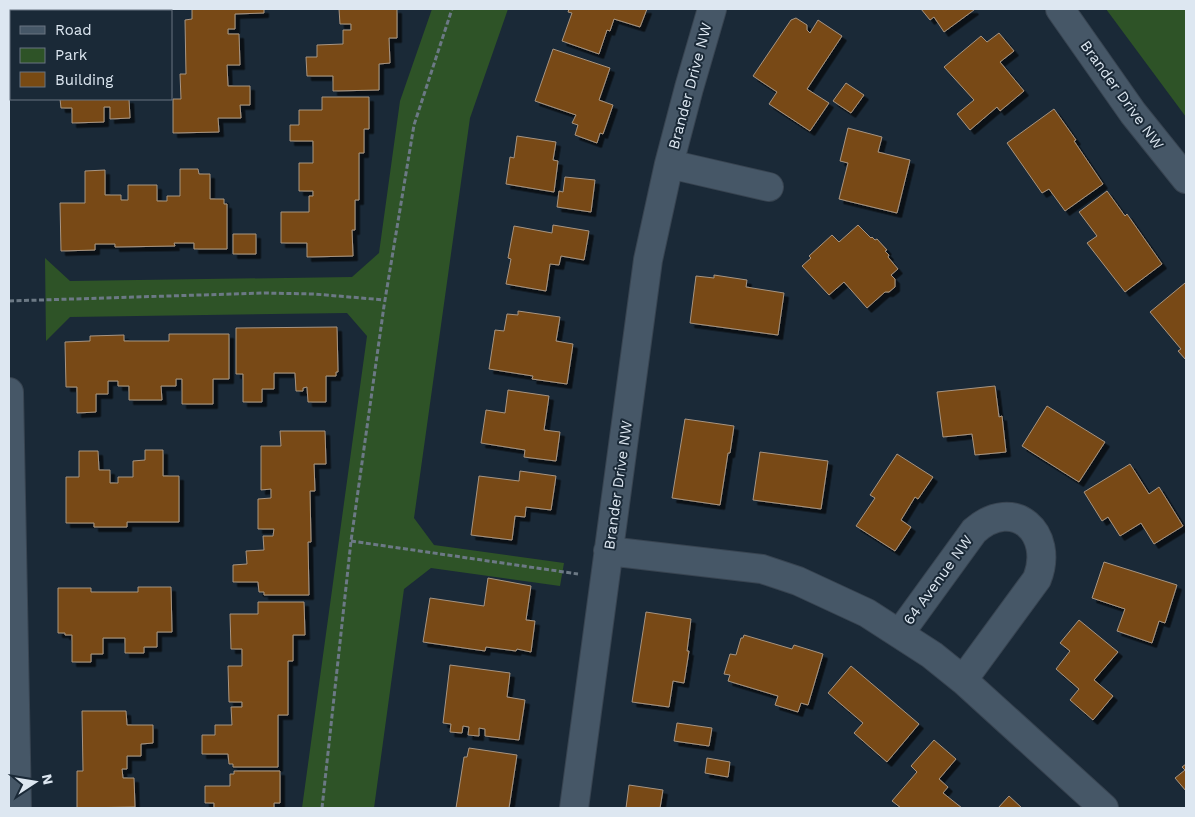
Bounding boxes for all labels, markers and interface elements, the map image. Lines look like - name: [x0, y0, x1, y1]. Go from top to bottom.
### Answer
- legend: [10, 10, 172, 100]
- text: Road: [55, 21, 92, 39]
- street label: Brander Drive NW: [664, 21, 716, 151]
- street label: Brander Drive NW: [1076, 37, 1168, 153]
- text: Park: [55, 46, 88, 64]
- text: Building: [55, 71, 113, 89]
- street label: Brander Drive NW: [600, 419, 636, 551]
- street label: 64 Avenue NW: [899, 532, 977, 628]
- north arrow: [10, 757, 60, 807]
- text: N: [39, 773, 57, 786]

